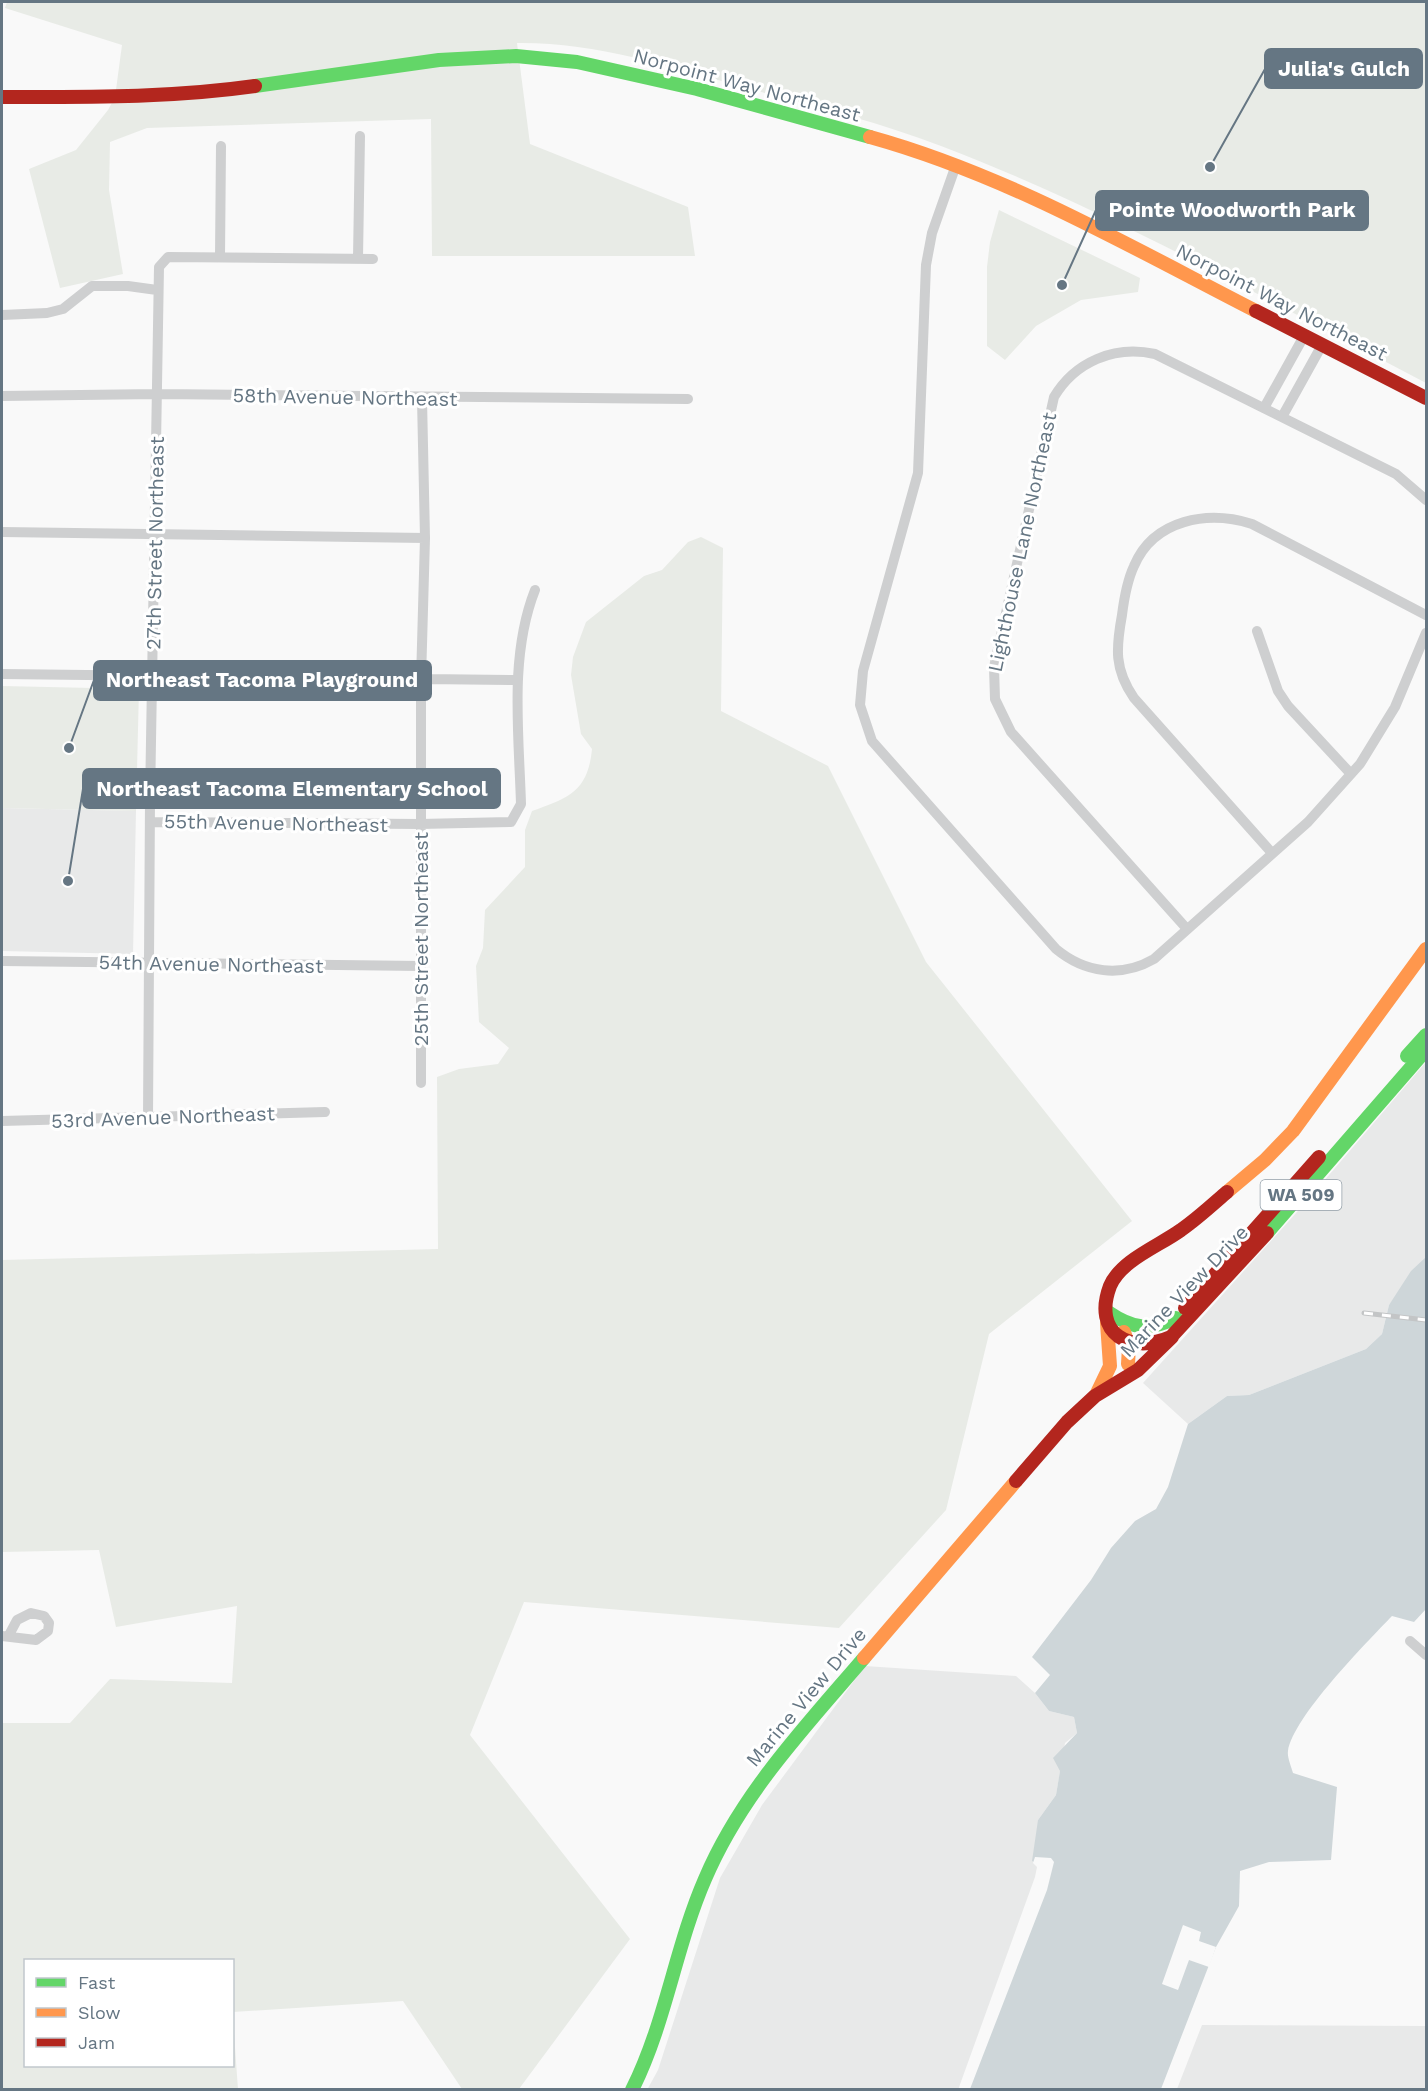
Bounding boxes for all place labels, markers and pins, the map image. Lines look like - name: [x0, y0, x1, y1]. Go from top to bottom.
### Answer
- callout: Julia's Gulch: [1265, 49, 1422, 88]
- callout: Pointe Woodworth Park: [1096, 191, 1368, 230]
- callout: Northeast Tacoma Playground: [94, 661, 431, 700]
- callout: Northeast Tacoma Elementary School: [83, 769, 500, 808]

